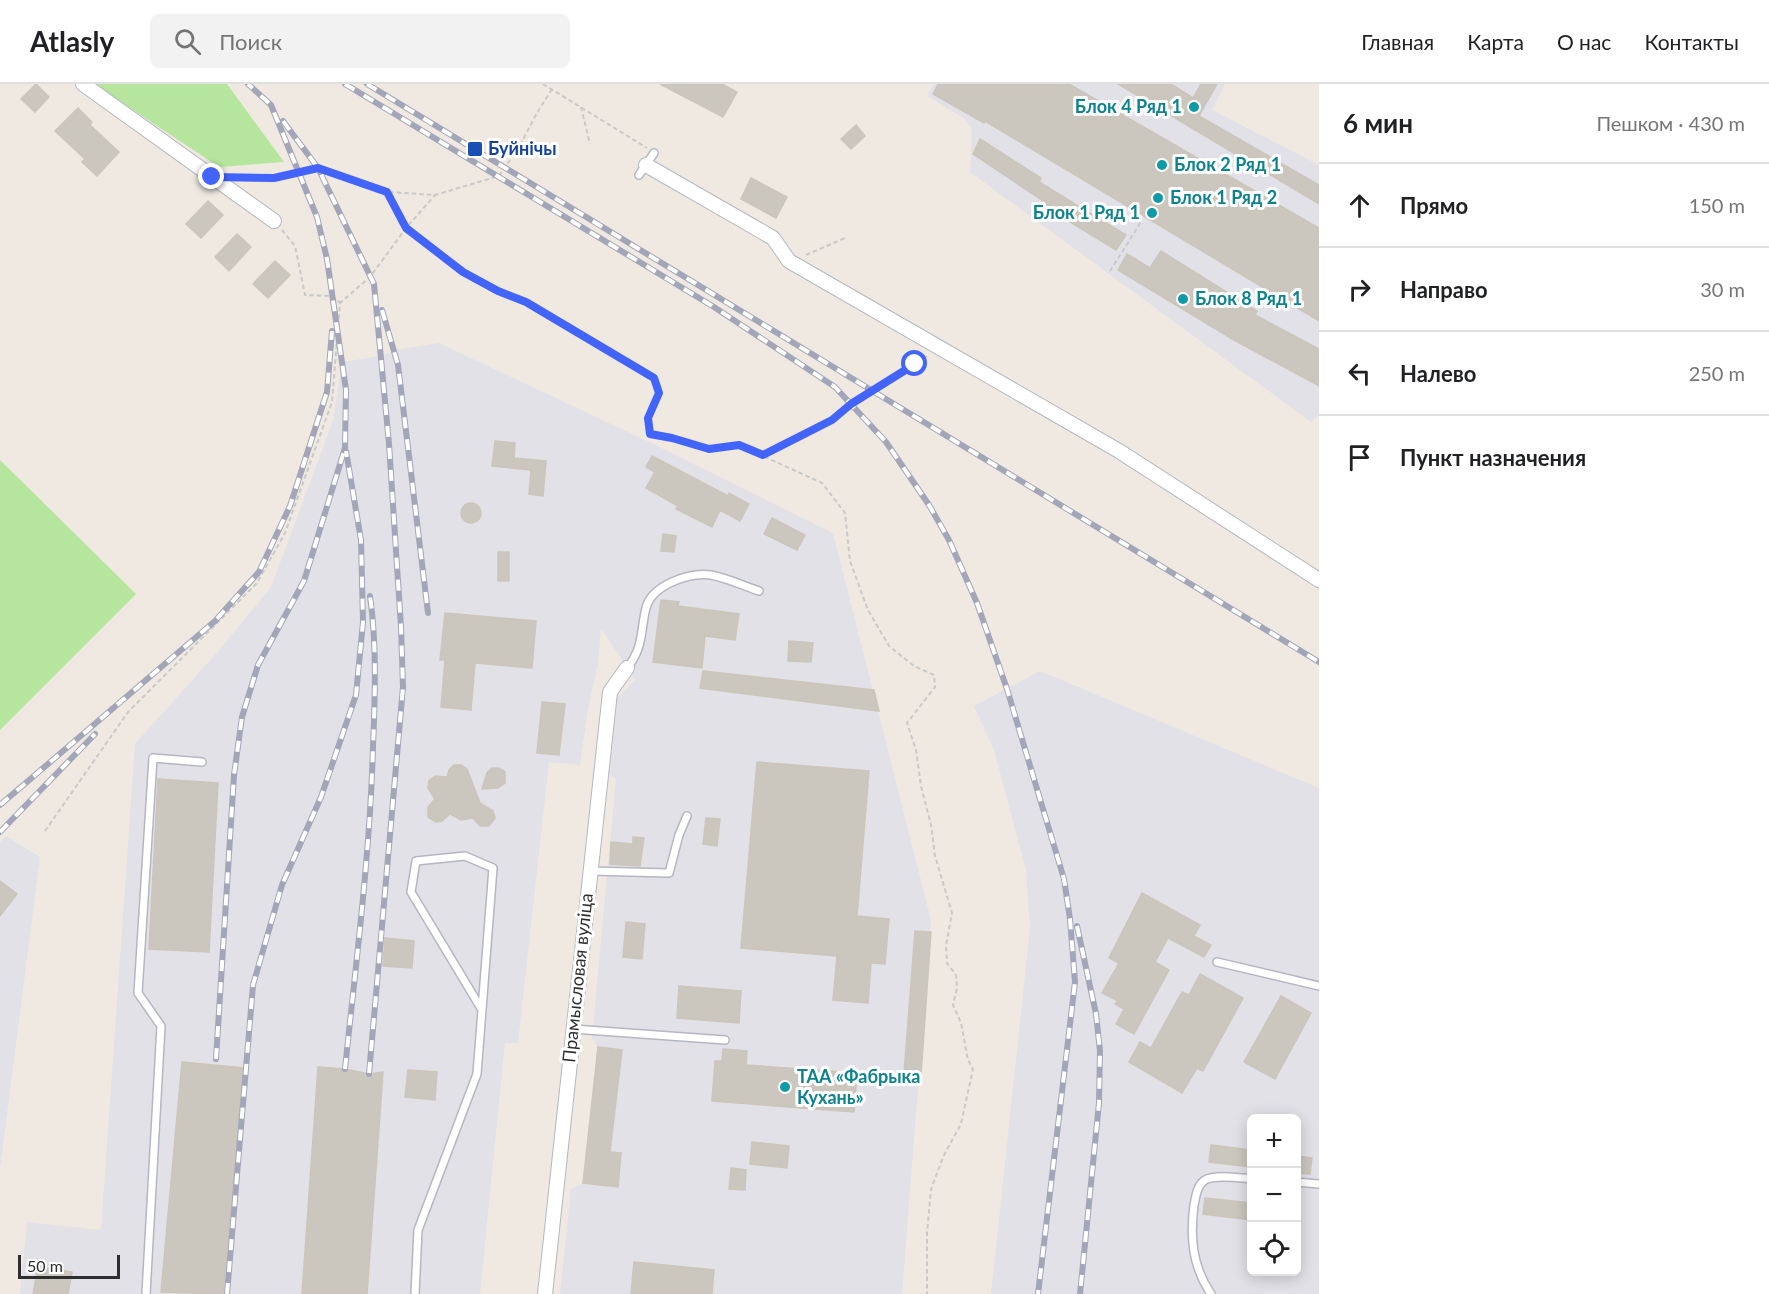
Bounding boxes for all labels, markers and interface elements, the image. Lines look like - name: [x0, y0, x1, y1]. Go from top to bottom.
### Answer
- search box: [150, 14, 570, 68]
- text: Atlasly: [30, 24, 114, 58]
- icon: search: [171, 25, 204, 58]
- text: Поиск: [219, 28, 282, 55]
- text: Главная: [1361, 29, 1434, 54]
- text: Карта: [1467, 29, 1524, 54]
- text: О нас: [1557, 29, 1611, 54]
- text: Контакты: [1644, 29, 1739, 54]
- place label: Блок 4 Ряд 1: [1075, 95, 1182, 117]
- marker: Блок 4 Ряд 1: [1187, 100, 1201, 114]
- text: 6 мин: [1343, 107, 1413, 139]
- text: Пешком · 430 m: [1596, 111, 1745, 135]
- place label: Буйнічы: [488, 137, 557, 159]
- marker: Буйнічы: [466, 140, 484, 158]
- place label: Блок 2 Ряд 1: [1174, 153, 1281, 175]
- marker: Блок 2 Ряд 1: [1155, 158, 1169, 172]
- route end: [198, 163, 224, 189]
- place label: Блок 1 Ряд 2: [1170, 186, 1277, 208]
- icon: ahead: [1343, 189, 1376, 222]
- marker: Блок 1 Ряд 2: [1151, 191, 1165, 205]
- text: Прямо: [1400, 192, 1468, 219]
- text: 150 m: [1689, 193, 1745, 217]
- place label: Блок 1 Ряд 1: [1033, 201, 1140, 223]
- marker: Блок 1 Ряд 1: [1145, 206, 1159, 220]
- icon: right: [1343, 273, 1376, 306]
- text: Направо: [1400, 276, 1488, 303]
- text: 30 m: [1700, 277, 1745, 301]
- place label: Блок 8 Ряд 1: [1195, 287, 1302, 309]
- marker: Блок 8 Ряд 1: [1176, 292, 1190, 306]
- route start: [901, 350, 927, 376]
- icon: left: [1343, 357, 1376, 390]
- text: Налево: [1400, 360, 1476, 387]
- text: 250 m: [1689, 361, 1745, 385]
- icon: arrive: [1343, 441, 1376, 474]
- text: Пункт назначения: [1400, 444, 1586, 471]
- street label: Прамысловая вуліца: [557, 892, 597, 1064]
- place label: ТАА «Фабрыка Кухань»: [797, 1065, 921, 1108]
- marker: ТАА «Фабрыка Кухань»: [778, 1080, 792, 1094]
- map controls: [1247, 1114, 1301, 1276]
- button: +: [1247, 1114, 1301, 1168]
- button: −: [1247, 1168, 1301, 1222]
- button: locate: [1247, 1222, 1301, 1276]
- scale bar: [18, 1252, 120, 1280]
- text: 50 m: [27, 1256, 63, 1275]

